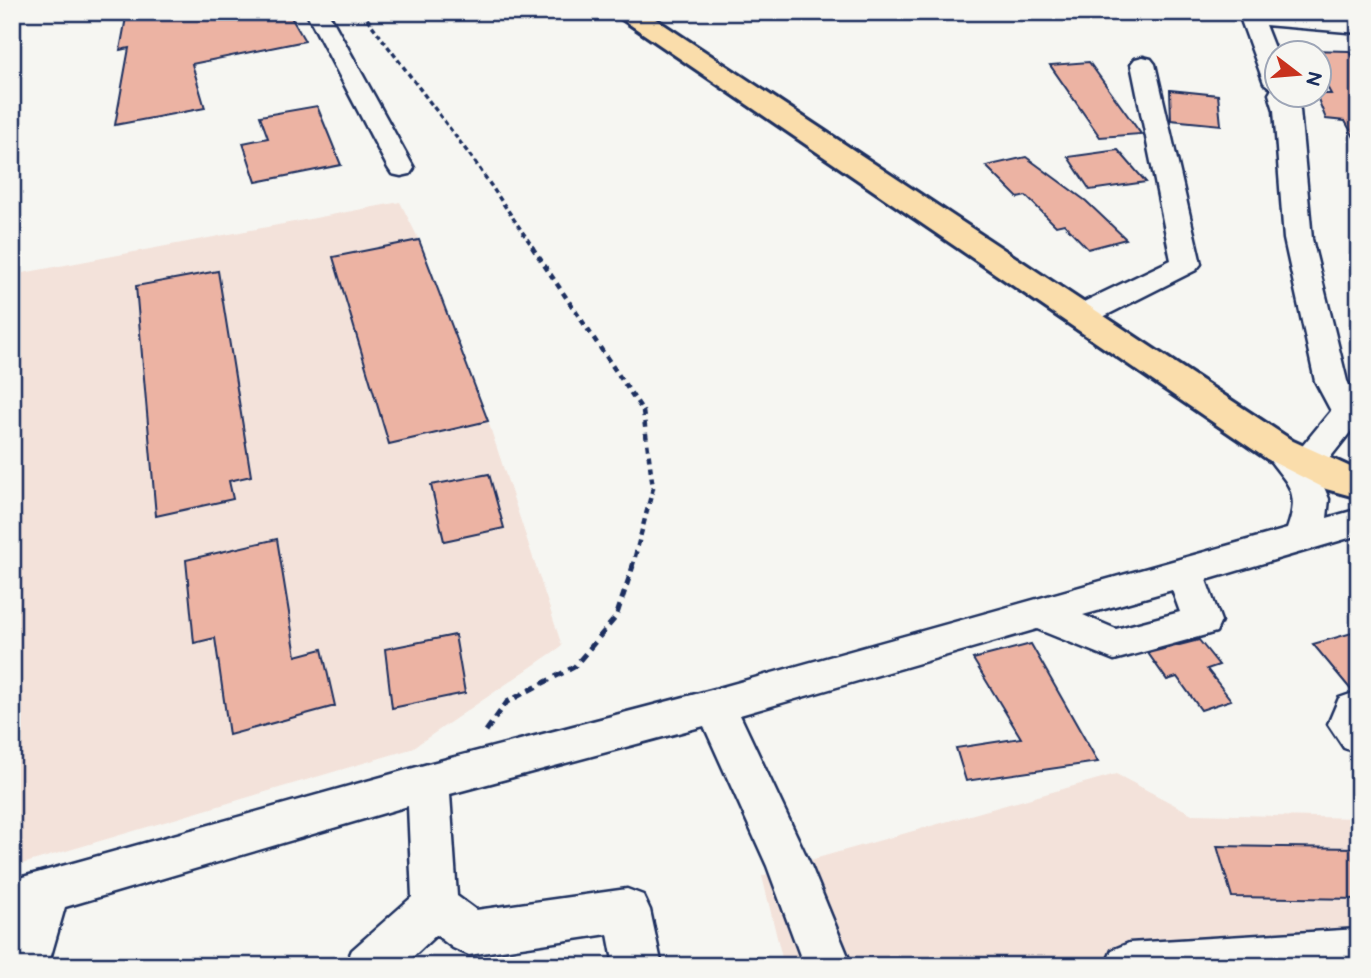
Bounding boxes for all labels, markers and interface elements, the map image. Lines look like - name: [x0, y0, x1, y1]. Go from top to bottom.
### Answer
- north arrow: [1262, 38, 1332, 108]
- text: N: [1300, 68, 1326, 88]

